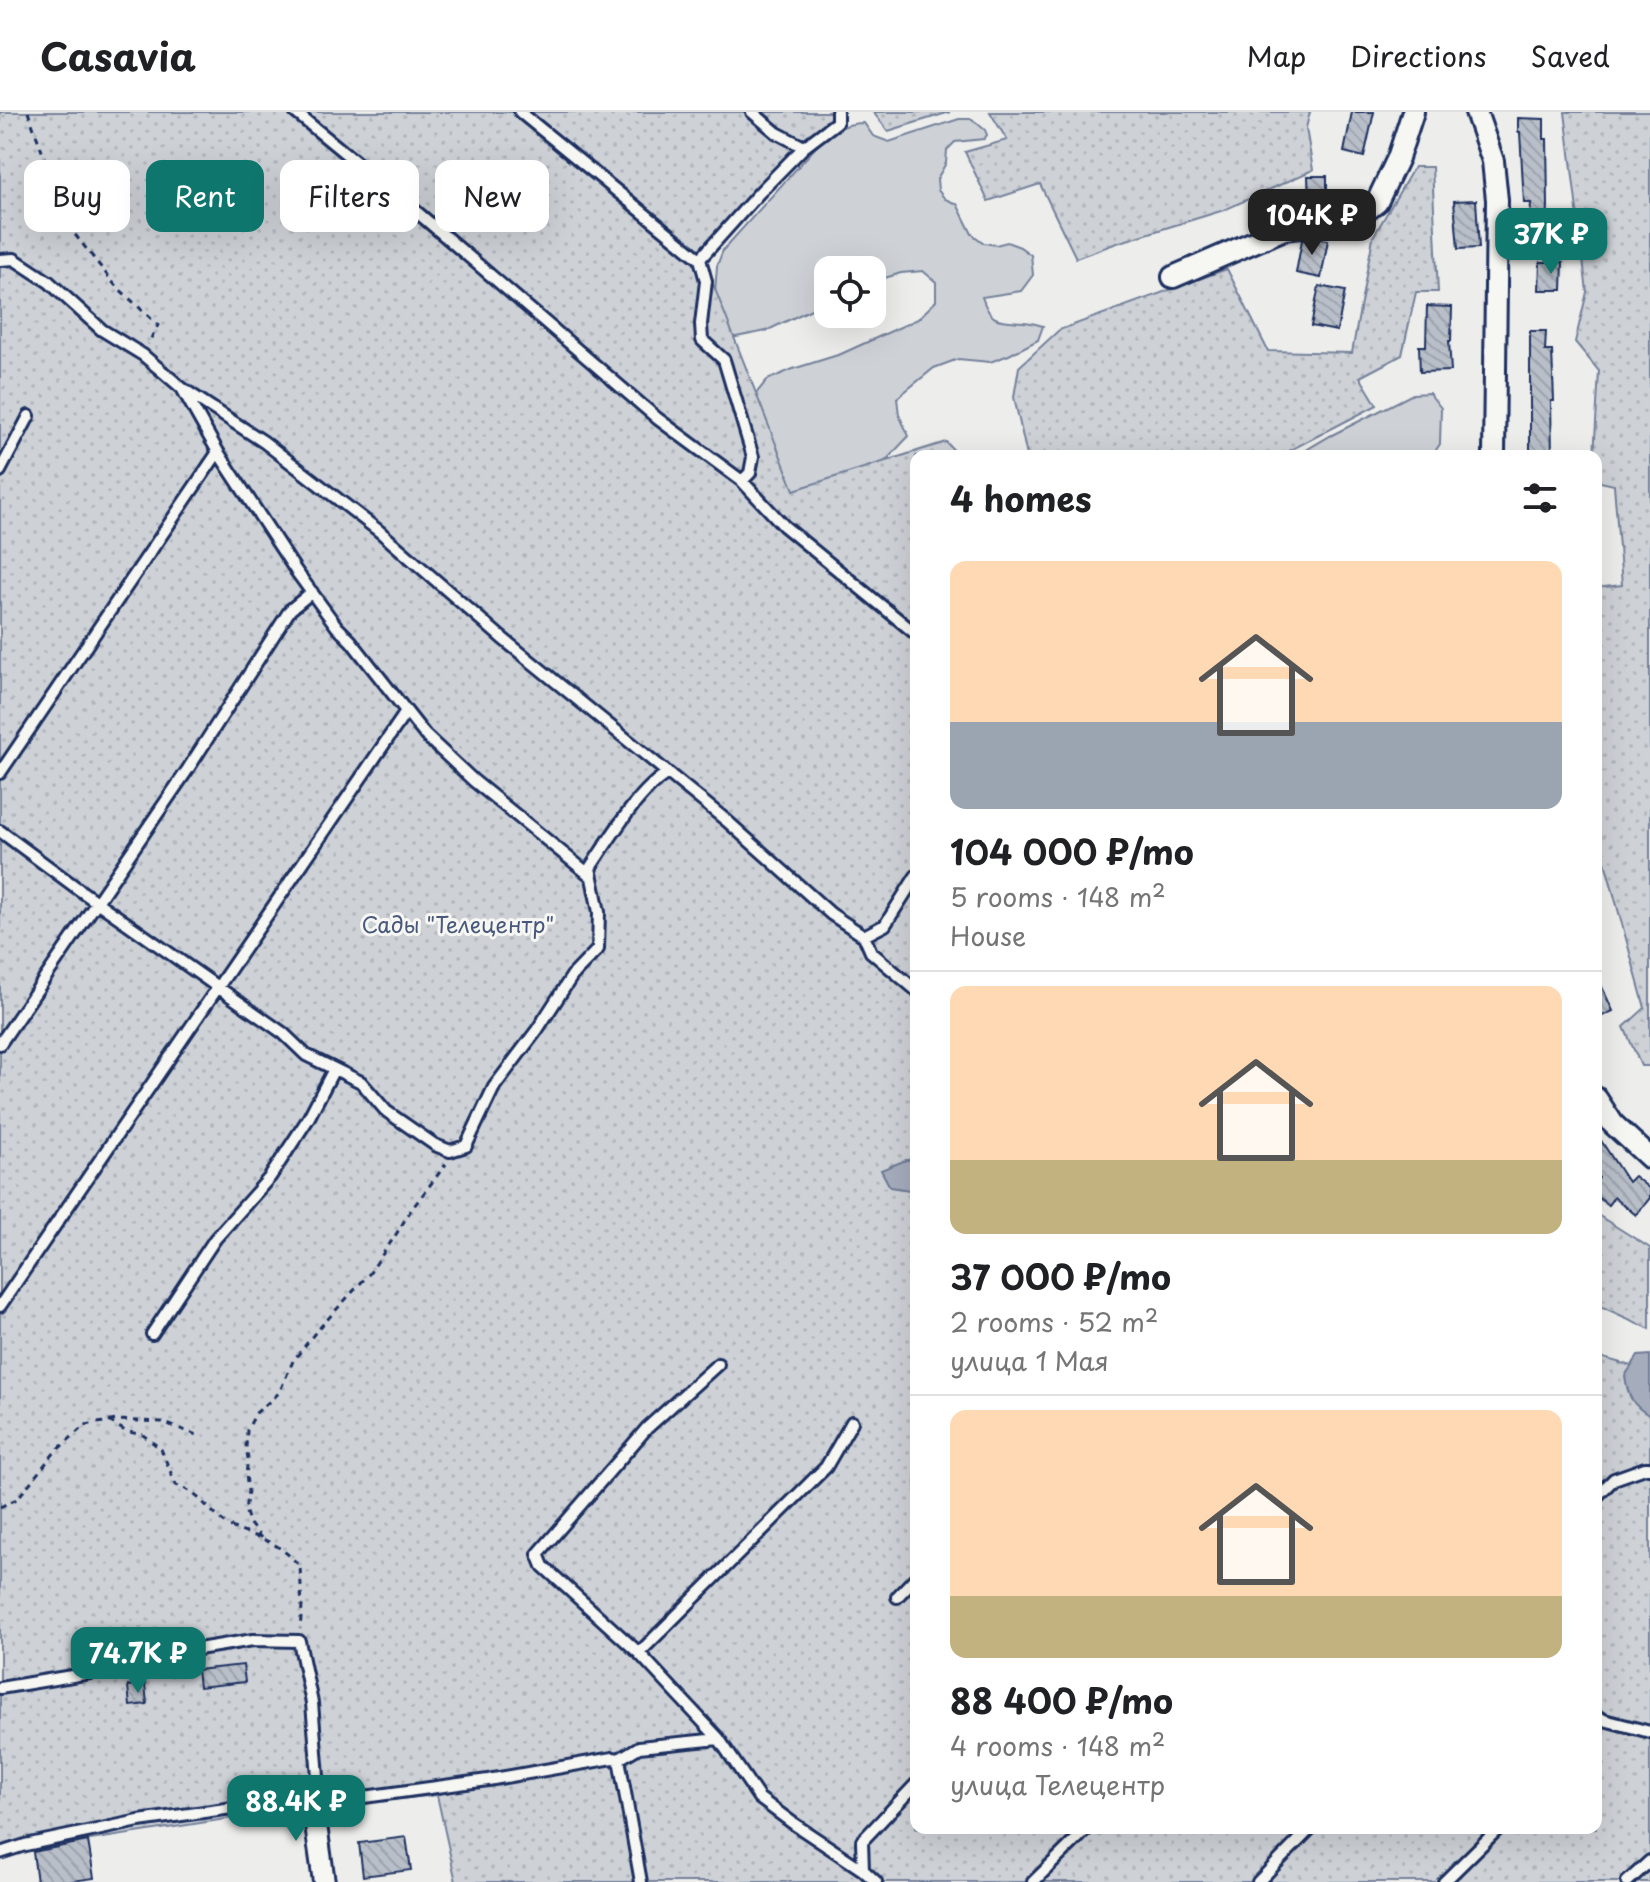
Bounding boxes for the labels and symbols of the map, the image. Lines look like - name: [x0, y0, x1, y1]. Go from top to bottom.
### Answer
- pin: 104K ₽: [1247, 189, 1377, 257]
- pin: 37K ₽: [1495, 208, 1607, 276]
- park label: Сады "Телецентр": [362, 907, 554, 940]
- pin: 74.7K ₽: [64, 1627, 212, 1695]
- pin: 88.4K ₽: [222, 1775, 370, 1843]

